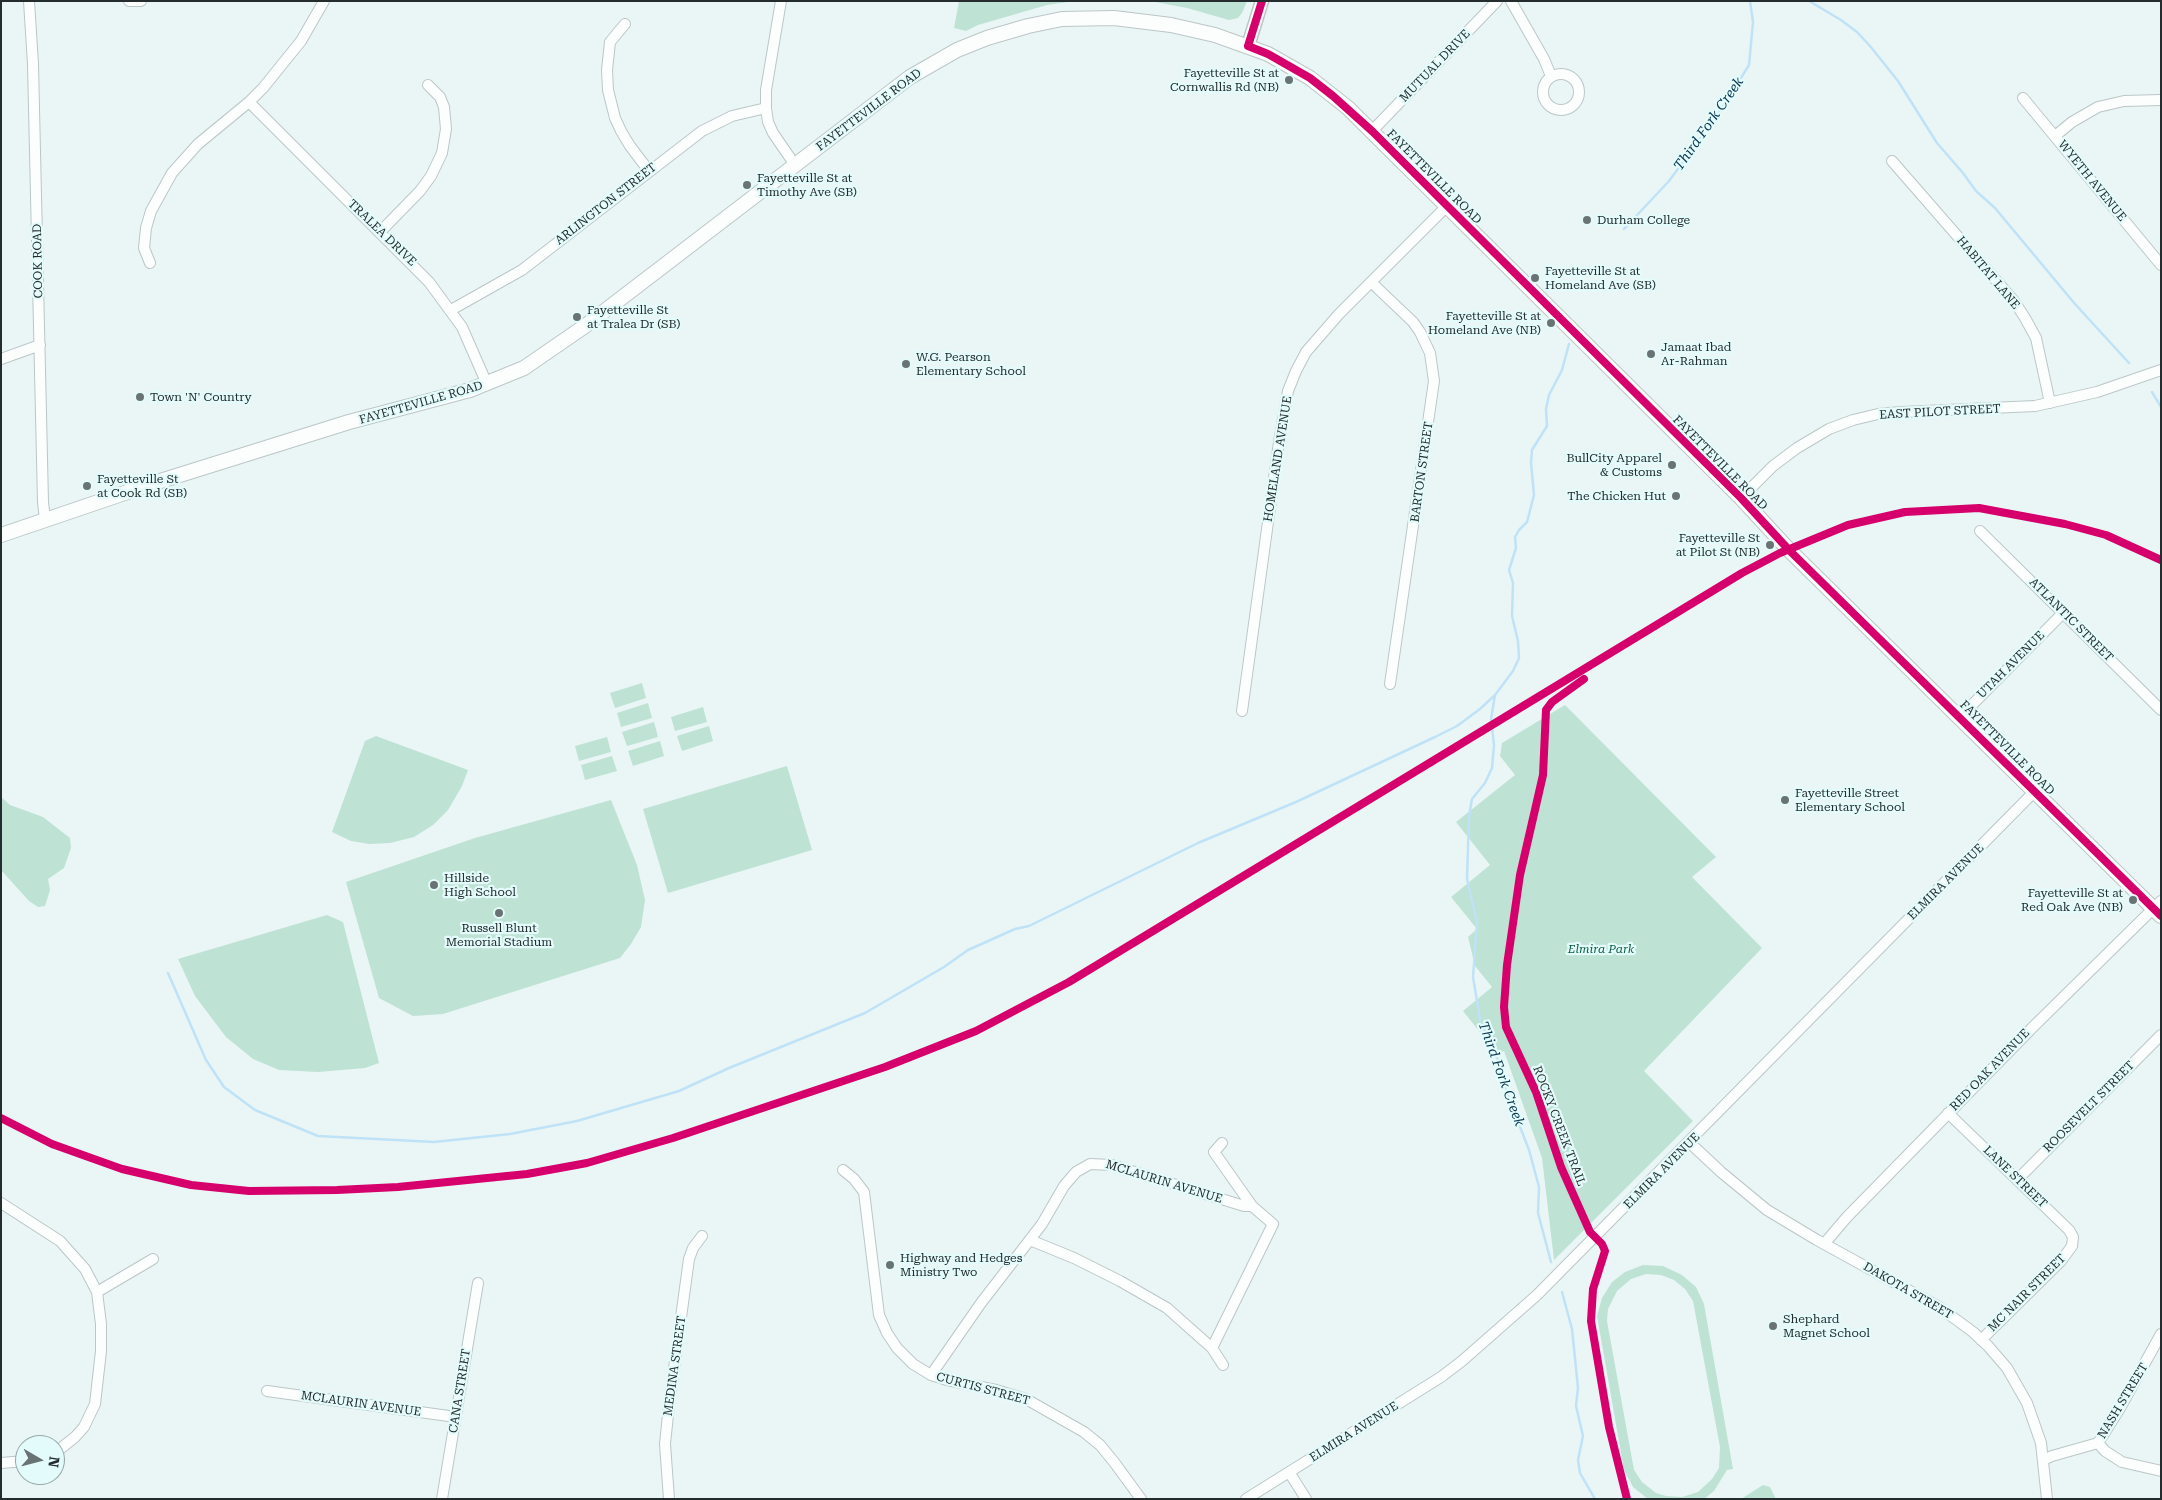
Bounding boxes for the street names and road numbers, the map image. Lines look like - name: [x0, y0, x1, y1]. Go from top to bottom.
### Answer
- street label: MUTUAL DRIVE: [1397, 27, 1473, 105]
- street label: FAYETTEVILLE ROAD: [814, 66, 924, 154]
- street label: FAYETTEVILLE ROAD: [1384, 127, 1484, 227]
- street label: WYETH AVENUE: [2055, 138, 2129, 224]
- street label: ARLINGTON STREET: [553, 160, 659, 248]
- street label: TRALEA DRIVE: [345, 197, 419, 269]
- street label: COOK ROAD: [30, 224, 46, 298]
- street label: HABITAT LANE: [1953, 234, 2023, 312]
- street label: FAYETTEVILLE ROAD: [358, 378, 484, 428]
- street label: HOMELAND AVENUE: [1261, 395, 1295, 523]
- street label: EAST PILOT STREET: [1879, 402, 2001, 422]
- street label: FAYETTEVILLE ROAD: [1670, 413, 1770, 513]
- street label: BARTON STREET: [1408, 421, 1436, 523]
- street label: ATLANTIC STREET: [2026, 575, 2116, 665]
- street label: UTAH AVENUE: [1974, 628, 2048, 702]
- street label: FAYETTEVILLE ROAD: [1957, 698, 2057, 798]
- street label: ELMIRA AVENUE: [1905, 841, 1987, 923]
- street label: RED OAK AVENUE: [1947, 1026, 2033, 1114]
- street label: ROOSEVELT STREET: [2040, 1058, 2138, 1156]
- street label: ROCKY CREEK TRAIL: [1529, 1064, 1589, 1188]
- street label: ELMIRA AVENUE: [1621, 1130, 1703, 1212]
- street label: LANE STREET: [1980, 1143, 2050, 1211]
- street label: MCLAURIN AVENUE: [1104, 1157, 1224, 1207]
- street label: MC NAIR STREET: [1985, 1251, 2069, 1335]
- street label: DAKOTA STREET: [1861, 1260, 1955, 1322]
- street label: MEDINA STREET: [661, 1315, 689, 1417]
- street label: CANA STREET: [446, 1348, 474, 1434]
- street label: NASH STREET: [2095, 1361, 2151, 1441]
- street label: CURTIS STREET: [935, 1370, 1031, 1408]
- street label: MCLAURIN AVENUE: [300, 1388, 422, 1420]
- street label: ELMIRA AVENUE: [1307, 1399, 1401, 1465]

